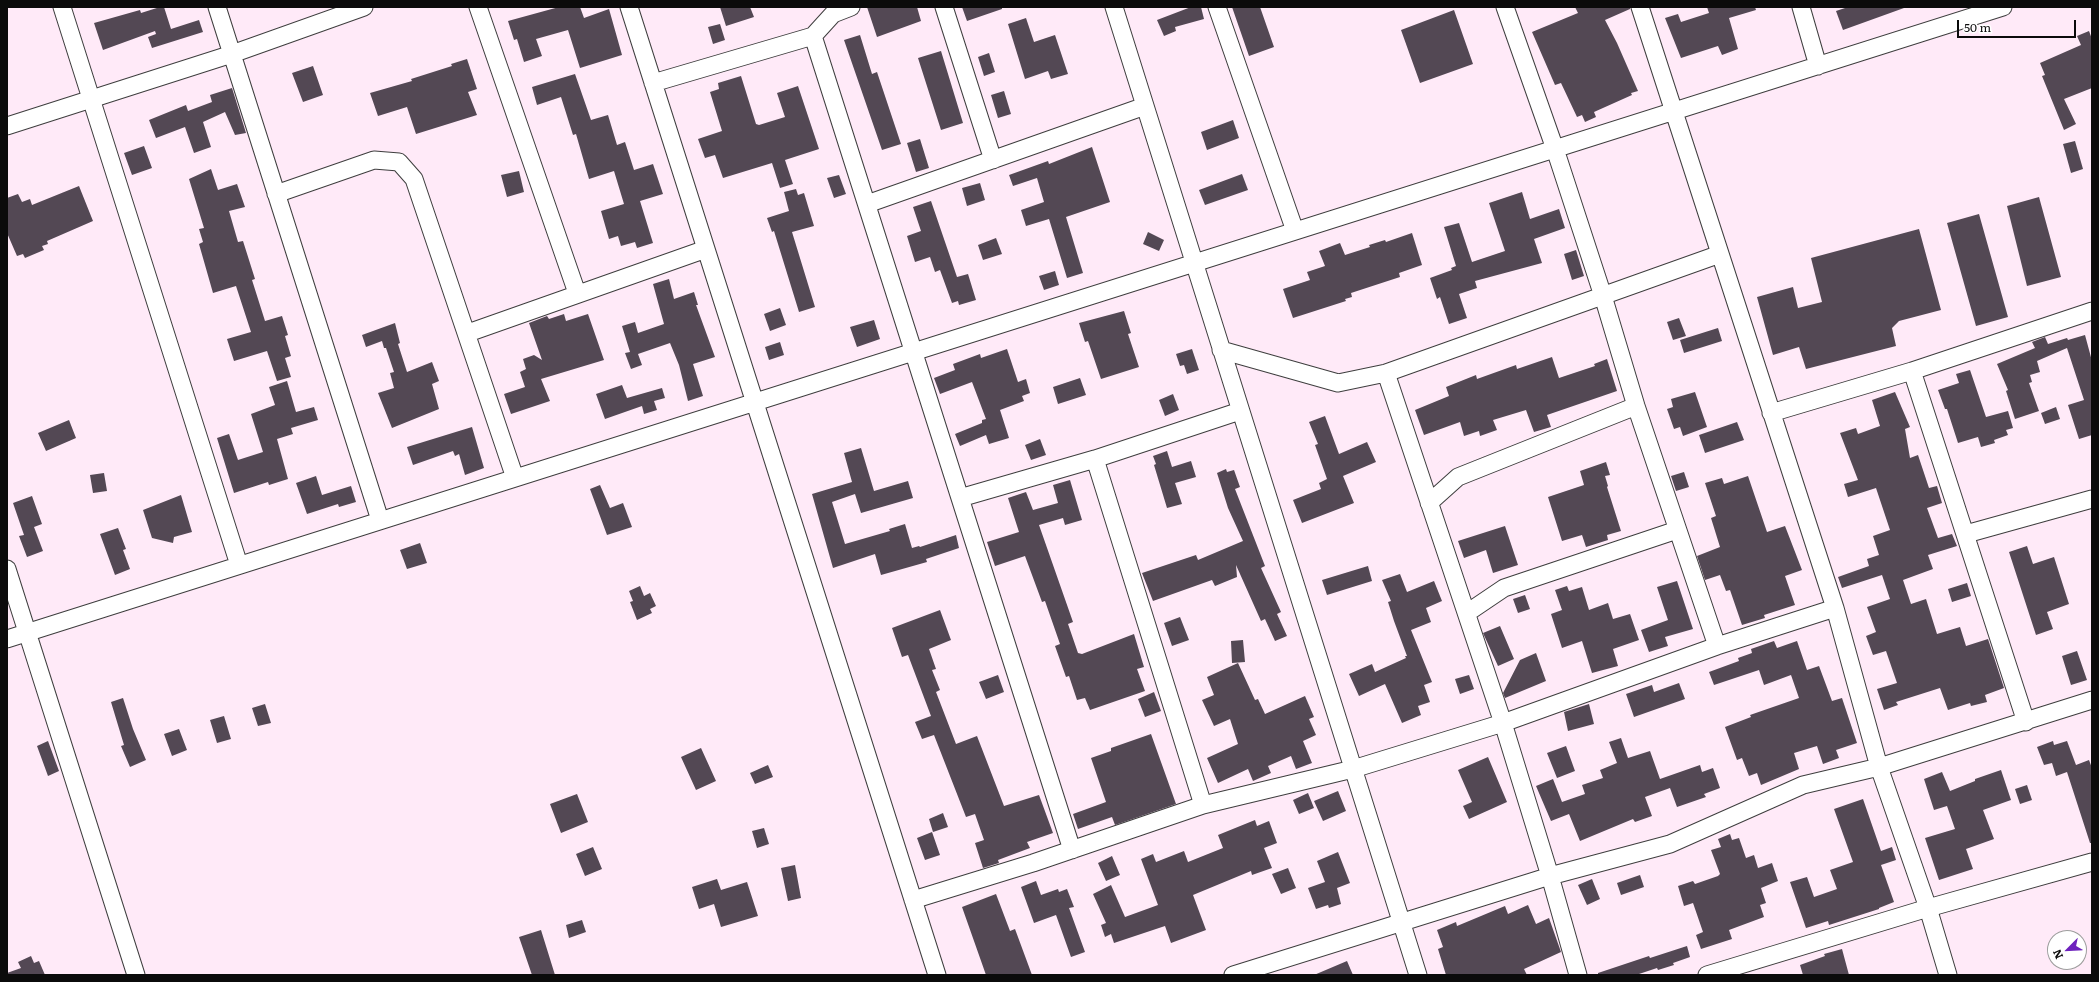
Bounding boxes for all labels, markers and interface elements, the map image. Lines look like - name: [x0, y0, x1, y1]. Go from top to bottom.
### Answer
- scale bar: [1959, 12, 2078, 38]
- text: 50 m: [1964, 18, 1991, 36]
- north arrow: [2047, 930, 2087, 970]
- text: N: [2048, 947, 2066, 962]

